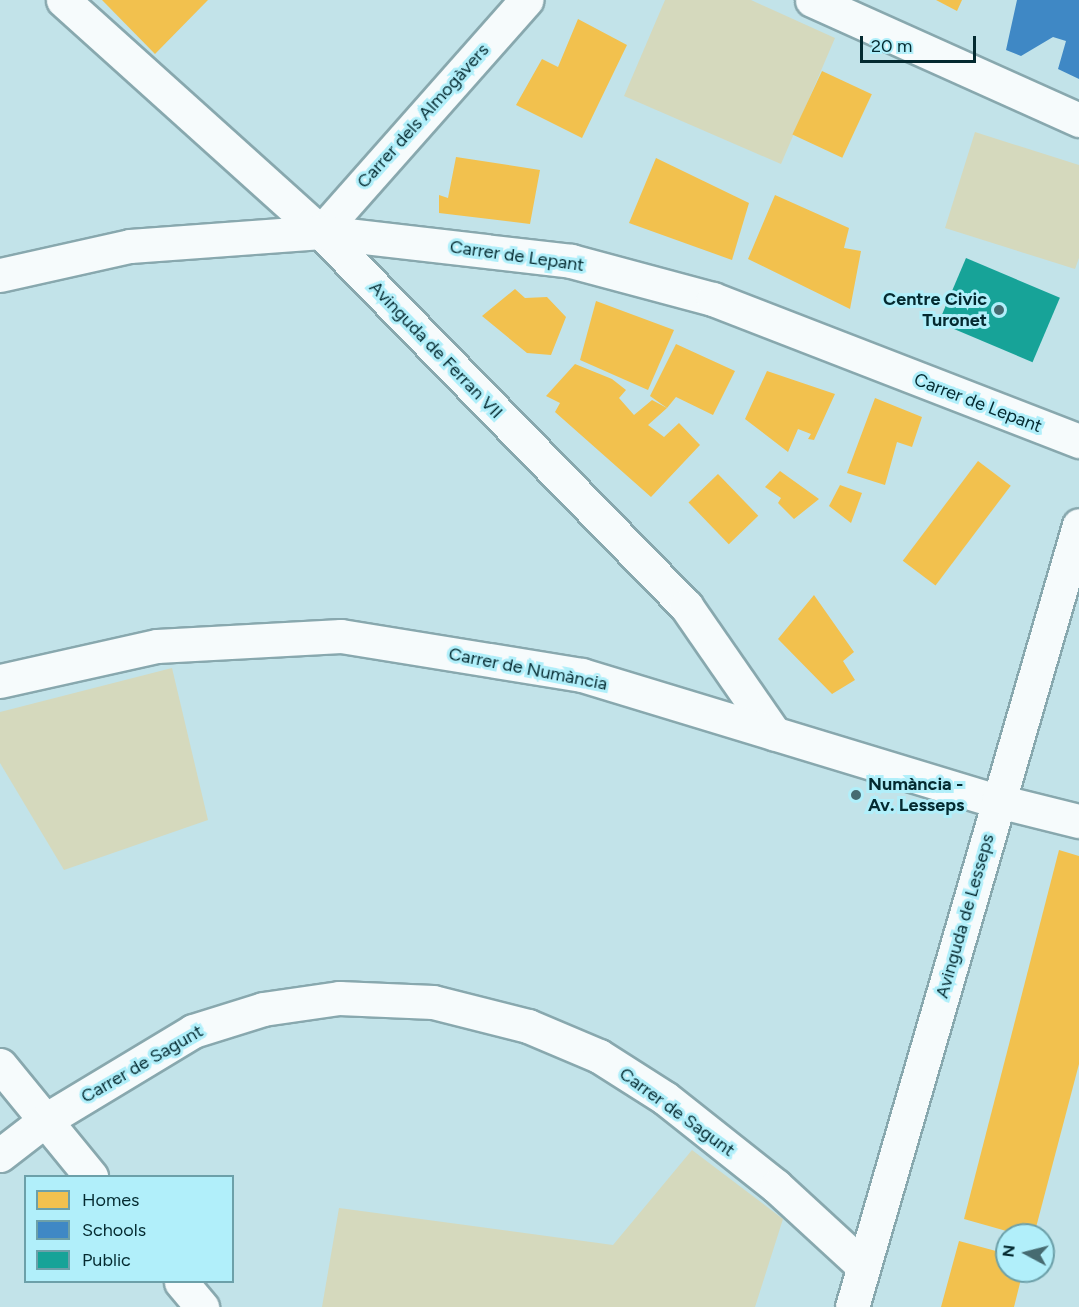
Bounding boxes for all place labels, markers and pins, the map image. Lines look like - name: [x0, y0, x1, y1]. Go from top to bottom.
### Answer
- place label: Centre Civic Turonet: [883, 289, 987, 332]
- marker: Centre Civic Turonet: [992, 303, 1006, 317]
- place label: Numància - Av. Lesseps: [868, 774, 964, 816]
- marker: Numància - Av. Lesseps: [849, 788, 863, 802]

